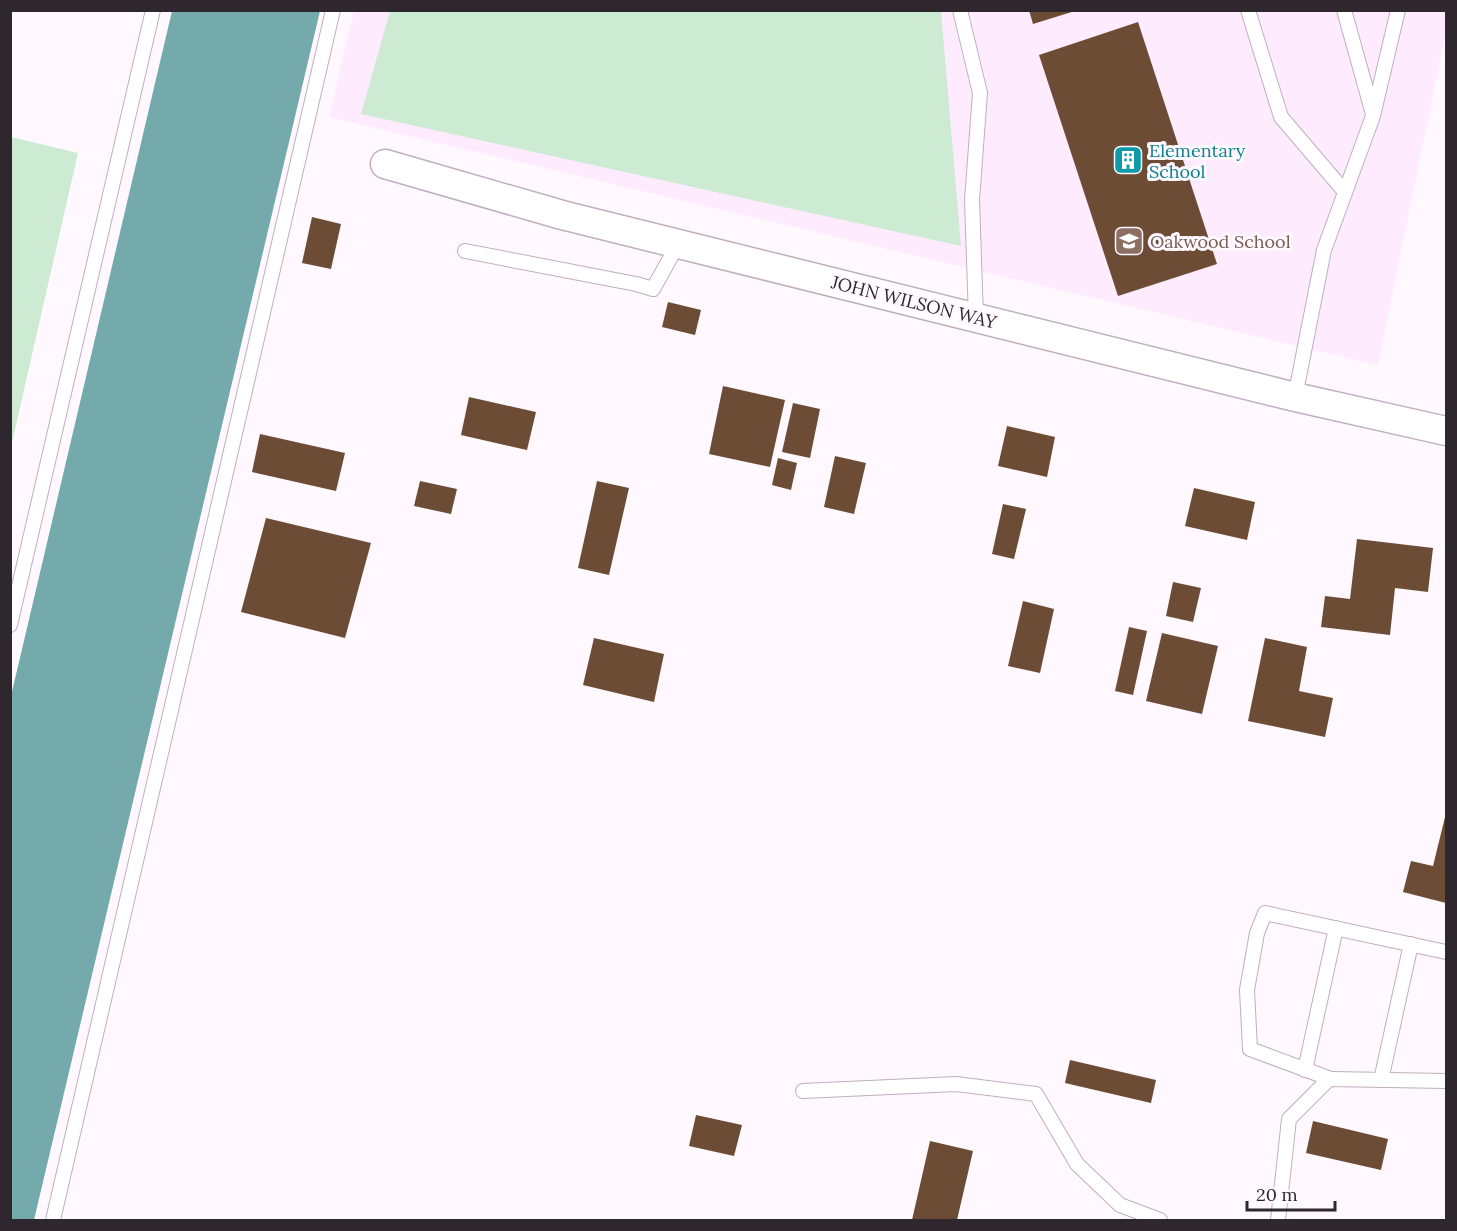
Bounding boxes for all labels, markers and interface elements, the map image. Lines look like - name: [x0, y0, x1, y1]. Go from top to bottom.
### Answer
- place label: Elementary School: [1149, 139, 1246, 183]
- building icon: Elementary School: [1112, 144, 1144, 176]
- school or university icon: Oakwood School: [1113, 225, 1145, 257]
- place label: Oakwood School: [1150, 230, 1291, 253]
- street label: JOHN WILSON WAY: [828, 270, 1000, 334]
- scale bar: [1247, 1174, 1336, 1212]
- text: 20 m: [1256, 1183, 1298, 1206]

